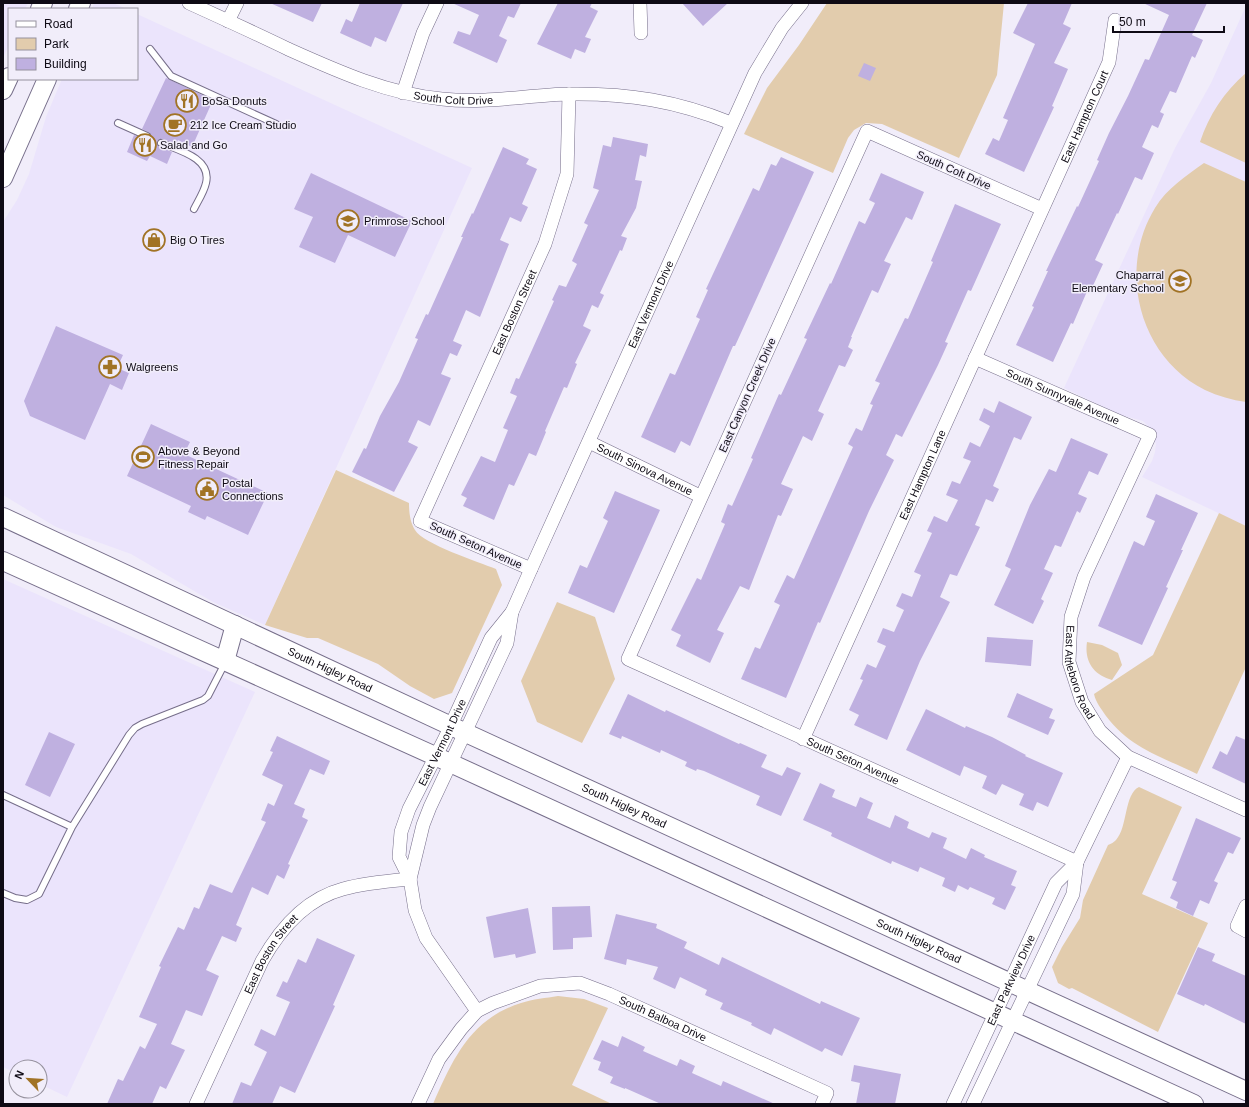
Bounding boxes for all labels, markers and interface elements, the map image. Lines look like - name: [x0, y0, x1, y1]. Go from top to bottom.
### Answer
- legend: [8, 8, 138, 80]
- scale bar: [1113, 8, 1224, 34]
- text: 50 m: [1119, 15, 1146, 29]
- text: Road: [44, 17, 73, 31]
- text: Park: [44, 37, 70, 51]
- text: Building: [44, 57, 87, 71]
- street label: East Hampton Court: [1058, 69, 1110, 165]
- restaurant icon: BoSa Donuts: [174, 88, 200, 114]
- street label: South Colt Drive: [412, 89, 494, 107]
- place label: BoSa Donuts: [202, 95, 267, 107]
- cafe icon: 212 Ice Cream Studio: [162, 112, 188, 138]
- place label: 212 Ice Cream Studio: [190, 119, 296, 131]
- restaurant icon: Salad and Go: [132, 132, 158, 158]
- place label: Salad and Go: [160, 139, 227, 151]
- street label: South Colt Drive: [915, 148, 993, 192]
- school or university icon: Primrose School: [335, 208, 361, 234]
- place label: Primrose School: [364, 215, 445, 227]
- shop icon: Big O Tires: [141, 227, 167, 253]
- place label: Big O Tires: [170, 234, 225, 246]
- street label: East Vermont Drive: [626, 258, 676, 350]
- street label: East Boston Street: [490, 268, 539, 357]
- school or university icon: Chaparral Elementary School: [1167, 268, 1193, 294]
- place label: Chaparral Elementary School: [1072, 269, 1164, 294]
- street label: East Canyon Creek Drive: [716, 336, 778, 454]
- pharmacy icon: Walgreens: [97, 354, 123, 380]
- place label: Walgreens: [126, 361, 179, 373]
- street label: South Sunnyvale Avenue: [1004, 366, 1122, 427]
- street label: East Hampton Lane: [897, 428, 948, 522]
- street label: South Sinova Avenue: [595, 441, 695, 498]
- sports icon: Above & Beyond Fitness Repair: [130, 444, 156, 470]
- place label: Above & Beyond Fitness Repair: [158, 445, 240, 470]
- public building icon: Postal Connections: [194, 476, 220, 502]
- place label: Postal Connections: [222, 477, 284, 502]
- street label: South Seton Avenue: [428, 519, 524, 571]
- street label: East Attleboro Road: [1063, 625, 1097, 721]
- street label: South Higley Road: [286, 645, 374, 694]
- street label: East Vermont Drive: [416, 697, 468, 788]
- street label: South Seton Avenue: [805, 735, 901, 787]
- street label: South Higley Road: [580, 781, 668, 830]
- street label: East Boston Street: [242, 912, 300, 996]
- street label: South Higley Road: [874, 916, 963, 965]
- street label: East Parkview Drive: [985, 933, 1037, 1027]
- street label: South Balboa Drive: [617, 993, 708, 1044]
- north arrow: [8, 1059, 48, 1099]
- text: N: [12, 1069, 26, 1081]

